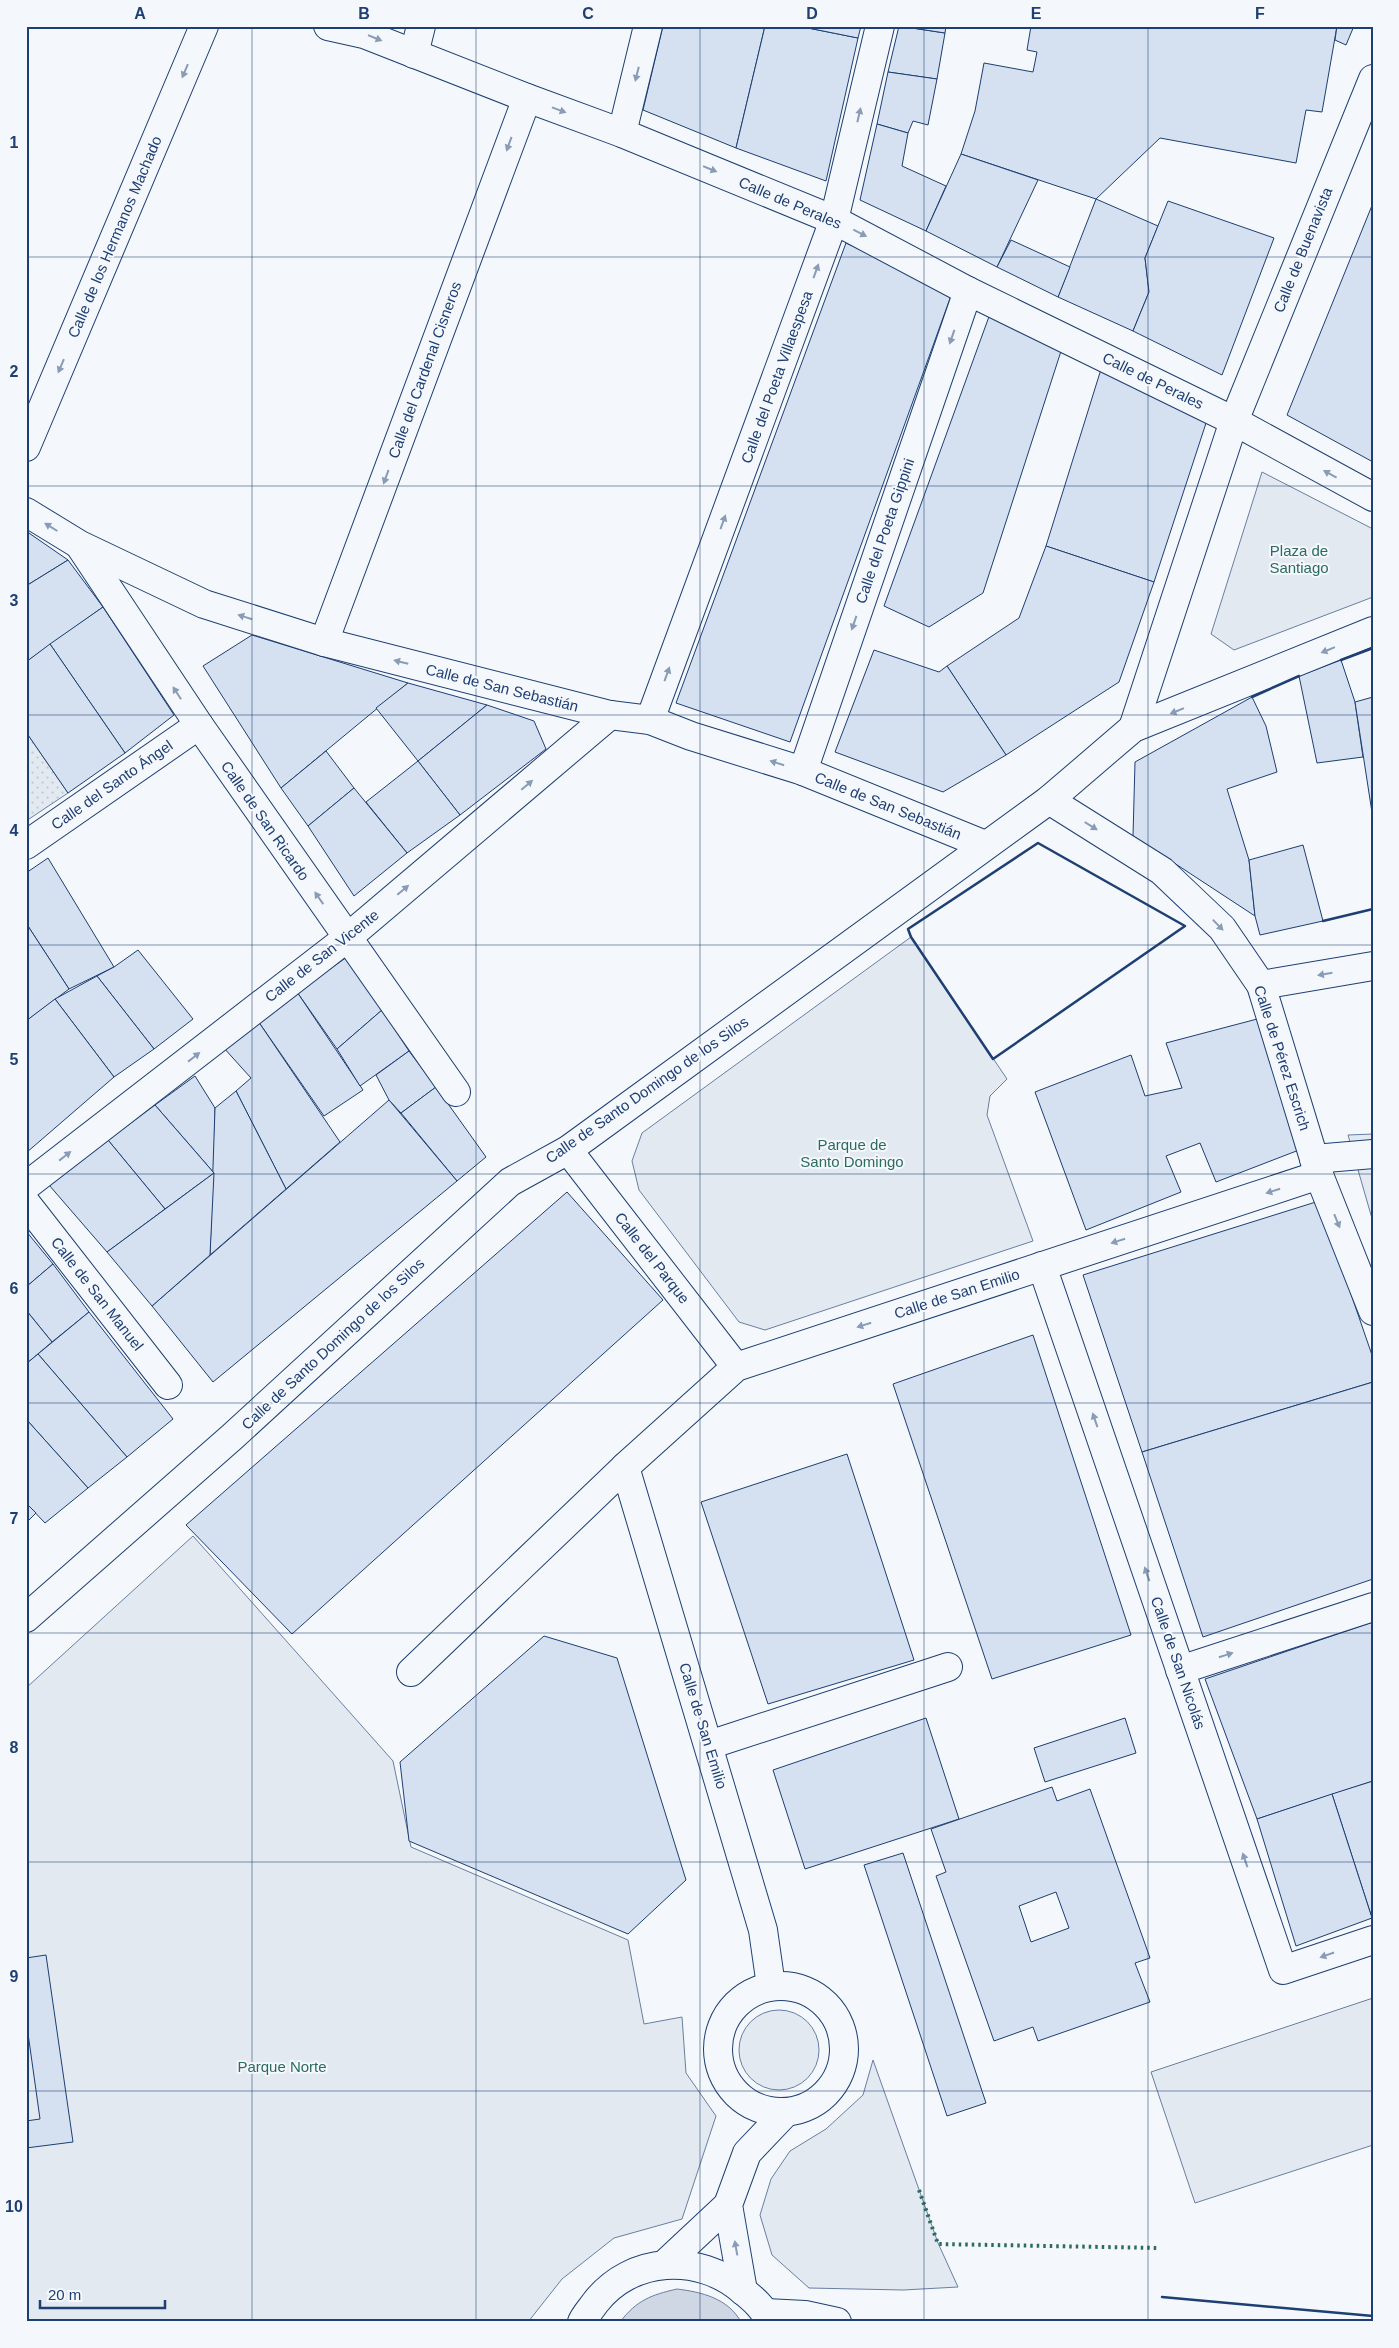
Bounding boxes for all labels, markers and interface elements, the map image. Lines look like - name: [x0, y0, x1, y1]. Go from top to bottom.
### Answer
- text: A: [134, 5, 146, 22]
- text: B: [358, 5, 370, 22]
- text: C: [582, 5, 594, 22]
- text: D: [806, 5, 818, 22]
- text: E: [1031, 5, 1042, 22]
- text: F: [1255, 5, 1265, 22]
- one-way arrow: [368, 35, 382, 43]
- one-way arrow: [181, 64, 189, 78]
- one-way arrow: [633, 66, 641, 81]
- one-way arrow: [552, 106, 567, 114]
- one-way arrow: [855, 107, 863, 122]
- street label: Calle de los Hermanos Machado: [64, 133, 165, 340]
- text: 1: [10, 134, 19, 151]
- one-way arrow: [505, 137, 513, 151]
- one-way arrow: [703, 166, 718, 173]
- street label: Calle de Perales: [736, 173, 844, 232]
- street label: Calle de Buenavista: [1270, 184, 1336, 315]
- one-way arrow: [852, 229, 867, 237]
- one-way arrow: [812, 263, 820, 278]
- street label: Calle del Cardenal Cisneros: [385, 279, 464, 460]
- street label: Calle del Poeta Villaespesa: [737, 288, 816, 465]
- one-way arrow: [948, 330, 956, 345]
- street label: Calle de Perales: [1100, 349, 1206, 412]
- one-way arrow: [56, 359, 64, 373]
- text: 2: [10, 363, 19, 380]
- street label: Calle del Poeta Gippini: [852, 456, 917, 606]
- one-way arrow: [381, 469, 389, 484]
- one-way arrow: [1323, 469, 1337, 478]
- one-way arrow: [719, 514, 727, 529]
- one-way arrow: [44, 523, 57, 532]
- park label: Plaza de Santiago: [1269, 542, 1329, 576]
- text: 3: [10, 592, 19, 609]
- one-way arrow: [238, 613, 253, 620]
- one-way arrow: [849, 616, 857, 631]
- one-way arrow: [1320, 646, 1335, 654]
- one-way arrow: [394, 658, 409, 666]
- street label: Calle de San Sebastián: [424, 660, 580, 715]
- one-way arrow: [664, 667, 671, 682]
- one-way arrow: [172, 686, 182, 699]
- one-way arrow: [1170, 707, 1184, 715]
- street label: Calle del Santo Ángel: [48, 736, 176, 833]
- street label: Calle de San Ricardo: [218, 758, 313, 884]
- one-way arrow: [770, 759, 785, 767]
- street label: Calle de San Sebastián: [812, 768, 964, 843]
- one-way arrow: [520, 779, 532, 791]
- text: 4: [10, 822, 19, 839]
- one-way arrow: [1084, 822, 1097, 831]
- one-way arrow: [396, 885, 409, 896]
- one-way arrow: [314, 891, 324, 905]
- street label: Calle de San Vicente: [261, 906, 382, 1005]
- one-way arrow: [1212, 919, 1224, 931]
- one-way arrow: [1316, 971, 1332, 979]
- street label: Calle de Pérez Escrich: [1251, 983, 1314, 1133]
- street label: Calle de Santo Domingo de los Silos: [542, 1013, 751, 1166]
- text: 5: [10, 1051, 19, 1068]
- one-way arrow: [187, 1051, 200, 1062]
- park label: Parque de Santo Domingo: [800, 1136, 904, 1170]
- one-way arrow: [58, 1150, 71, 1161]
- one-way arrow: [1265, 1187, 1280, 1195]
- street label: Calle del Parque: [612, 1209, 693, 1307]
- one-way arrow: [1334, 1213, 1342, 1228]
- street label: Calle de San Manuel: [48, 1234, 147, 1354]
- one-way arrow: [1111, 1238, 1126, 1246]
- street label: Calle de Santo Domingo de los Silos: [238, 1254, 427, 1433]
- street label: Calle de San Emilio: [892, 1265, 1022, 1322]
- text: 6: [10, 1280, 19, 1297]
- one-way arrow: [856, 1321, 871, 1329]
- one-way arrow: [1091, 1413, 1098, 1428]
- text: 7: [10, 1510, 19, 1527]
- one-way arrow: [1143, 1566, 1151, 1581]
- street label: Calle de San Nicolás: [1148, 1594, 1209, 1731]
- one-way arrow: [1219, 1651, 1234, 1658]
- street label: Calle de San Emilio: [676, 1661, 731, 1791]
- text: 8: [10, 1739, 19, 1756]
- one-way arrow: [1241, 1853, 1249, 1868]
- one-way arrow: [1319, 1952, 1334, 1960]
- text: 9: [10, 1968, 19, 1985]
- park label: Parque Norte: [237, 2058, 327, 2075]
- text: 10: [5, 2198, 23, 2215]
- one-way arrow: [731, 2240, 739, 2256]
- scale bar: [40, 2278, 165, 2310]
- text: 20 m: [48, 2286, 81, 2303]

